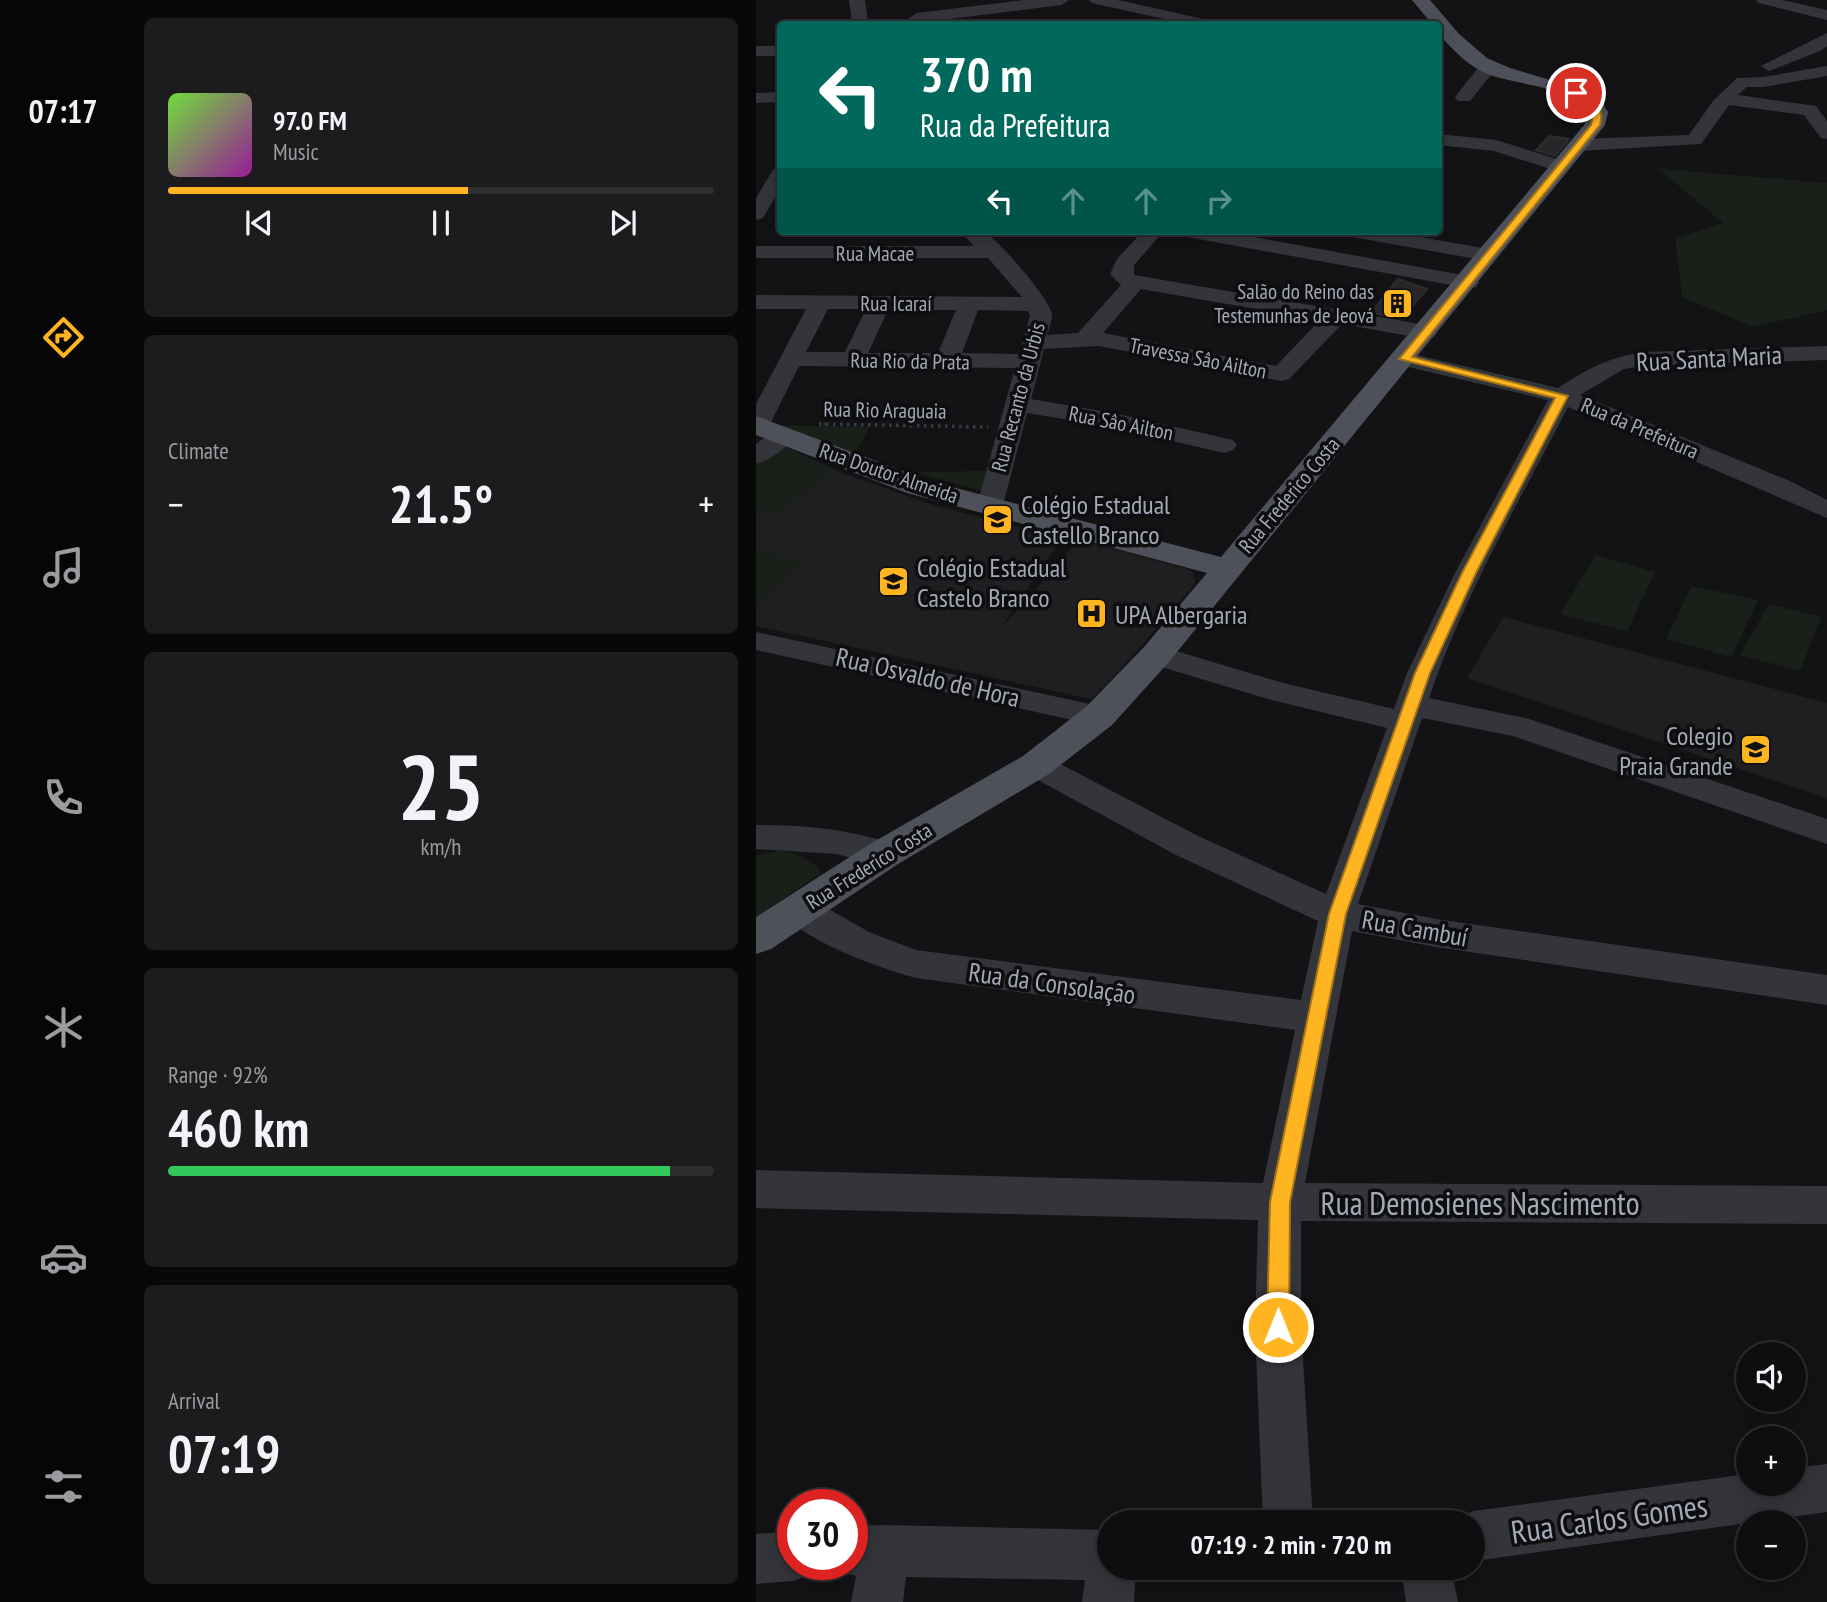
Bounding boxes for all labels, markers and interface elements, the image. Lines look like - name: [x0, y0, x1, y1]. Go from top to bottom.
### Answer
- text: 370 m: [920, 42, 1033, 106]
- icon: left: [805, 49, 896, 140]
- pin: [1546, 63, 1606, 123]
- icon: arrive: [1557, 74, 1595, 112]
- text: 07:17: [28, 90, 98, 132]
- text: 97.0 FM: [273, 104, 347, 137]
- text: Rua da Prefeitura: [920, 104, 1110, 146]
- text: Music: [273, 137, 319, 166]
- icon: left: [981, 182, 1019, 220]
- icon: ahead: [1054, 182, 1092, 220]
- icon: ahead: [1127, 182, 1165, 220]
- icon: right: [1200, 182, 1238, 220]
- icon: previous: [240, 204, 278, 242]
- icon: pause: [422, 204, 460, 242]
- icon: next: [604, 204, 642, 242]
- street label: Rua Macae: [836, 240, 914, 267]
- place label: Salão do Reino das Testemunhas de Jeová: [1214, 278, 1374, 329]
- building icon: Salão do Reino das Testemunhas de Jeová: [1380, 286, 1414, 320]
- street label: Rua Icaraí: [860, 290, 932, 317]
- icon: directions: [39, 313, 88, 362]
- street label: Rua Recanto da Urbis: [985, 319, 1051, 475]
- street label: Travessa Sâo Ailton: [1127, 331, 1269, 385]
- street label: Rua Santa Maria: [1635, 338, 1783, 378]
- street label: Rua Rio da Prata: [850, 346, 970, 376]
- street label: Rua da Prefeitura: [1577, 391, 1703, 465]
- street label: Rua Rio Araguaia: [823, 395, 947, 425]
- street label: Rua Sâo Ailton: [1067, 400, 1175, 446]
- street label: Rua Frederico Costa: [1233, 431, 1345, 559]
- text: Climate: [168, 436, 229, 465]
- street label: Rua Doutor Almeida: [816, 437, 962, 509]
- text: 21.5°: [389, 470, 493, 537]
- text: −: [168, 479, 184, 528]
- text: +: [698, 479, 714, 528]
- place label: Colégio Estadual Castello Branco: [1021, 488, 1170, 551]
- school or university icon: Colégio Estadual Castello Branco: [981, 502, 1015, 536]
- icon: music: [39, 543, 88, 592]
- place label: Colégio Estadual Castelo Branco: [917, 551, 1066, 614]
- school or university icon: Colégio Estadual Castelo Branco: [877, 565, 911, 599]
- hospital icon: UPA Albergaria: [1075, 597, 1109, 631]
- place label: UPA Albergaria: [1115, 598, 1247, 631]
- street label: Rua Osvaldo de Hora: [833, 640, 1023, 714]
- place label: Colegio Praia Grande: [1619, 719, 1733, 782]
- text: 25: [398, 727, 485, 845]
- school or university icon: Colegio Praia Grande: [1739, 733, 1773, 767]
- icon: phone: [39, 773, 88, 822]
- street label: Rua Frederico Costa: [801, 817, 937, 915]
- text: km/h: [421, 832, 461, 861]
- street label: Rua Cambuí: [1360, 902, 1471, 954]
- street label: Rua da Consolação: [966, 955, 1138, 1011]
- icon: climate: [39, 1003, 88, 1052]
- text: Range · 92%: [168, 1060, 268, 1089]
- text: 460 km: [168, 1094, 309, 1161]
- street label: Rua Demosienes Nascimento: [1321, 1182, 1639, 1224]
- icon: car: [39, 1233, 88, 1282]
- position arrow: [1241, 1290, 1315, 1364]
- map controls: [1736, 1342, 1806, 1580]
- button: sound: [1736, 1342, 1806, 1412]
- text: Arrival: [168, 1386, 220, 1415]
- text: 07:19: [168, 1420, 280, 1487]
- button: +: [1736, 1426, 1806, 1496]
- icon: filters: [39, 1462, 88, 1511]
- street label: Rua Carlos Gomes: [1508, 1483, 1710, 1553]
- speed limit sign: 30: [777, 1489, 868, 1580]
- button: −: [1736, 1510, 1806, 1580]
- text: 07:19 · 2 min · 720 m: [1191, 1528, 1391, 1561]

